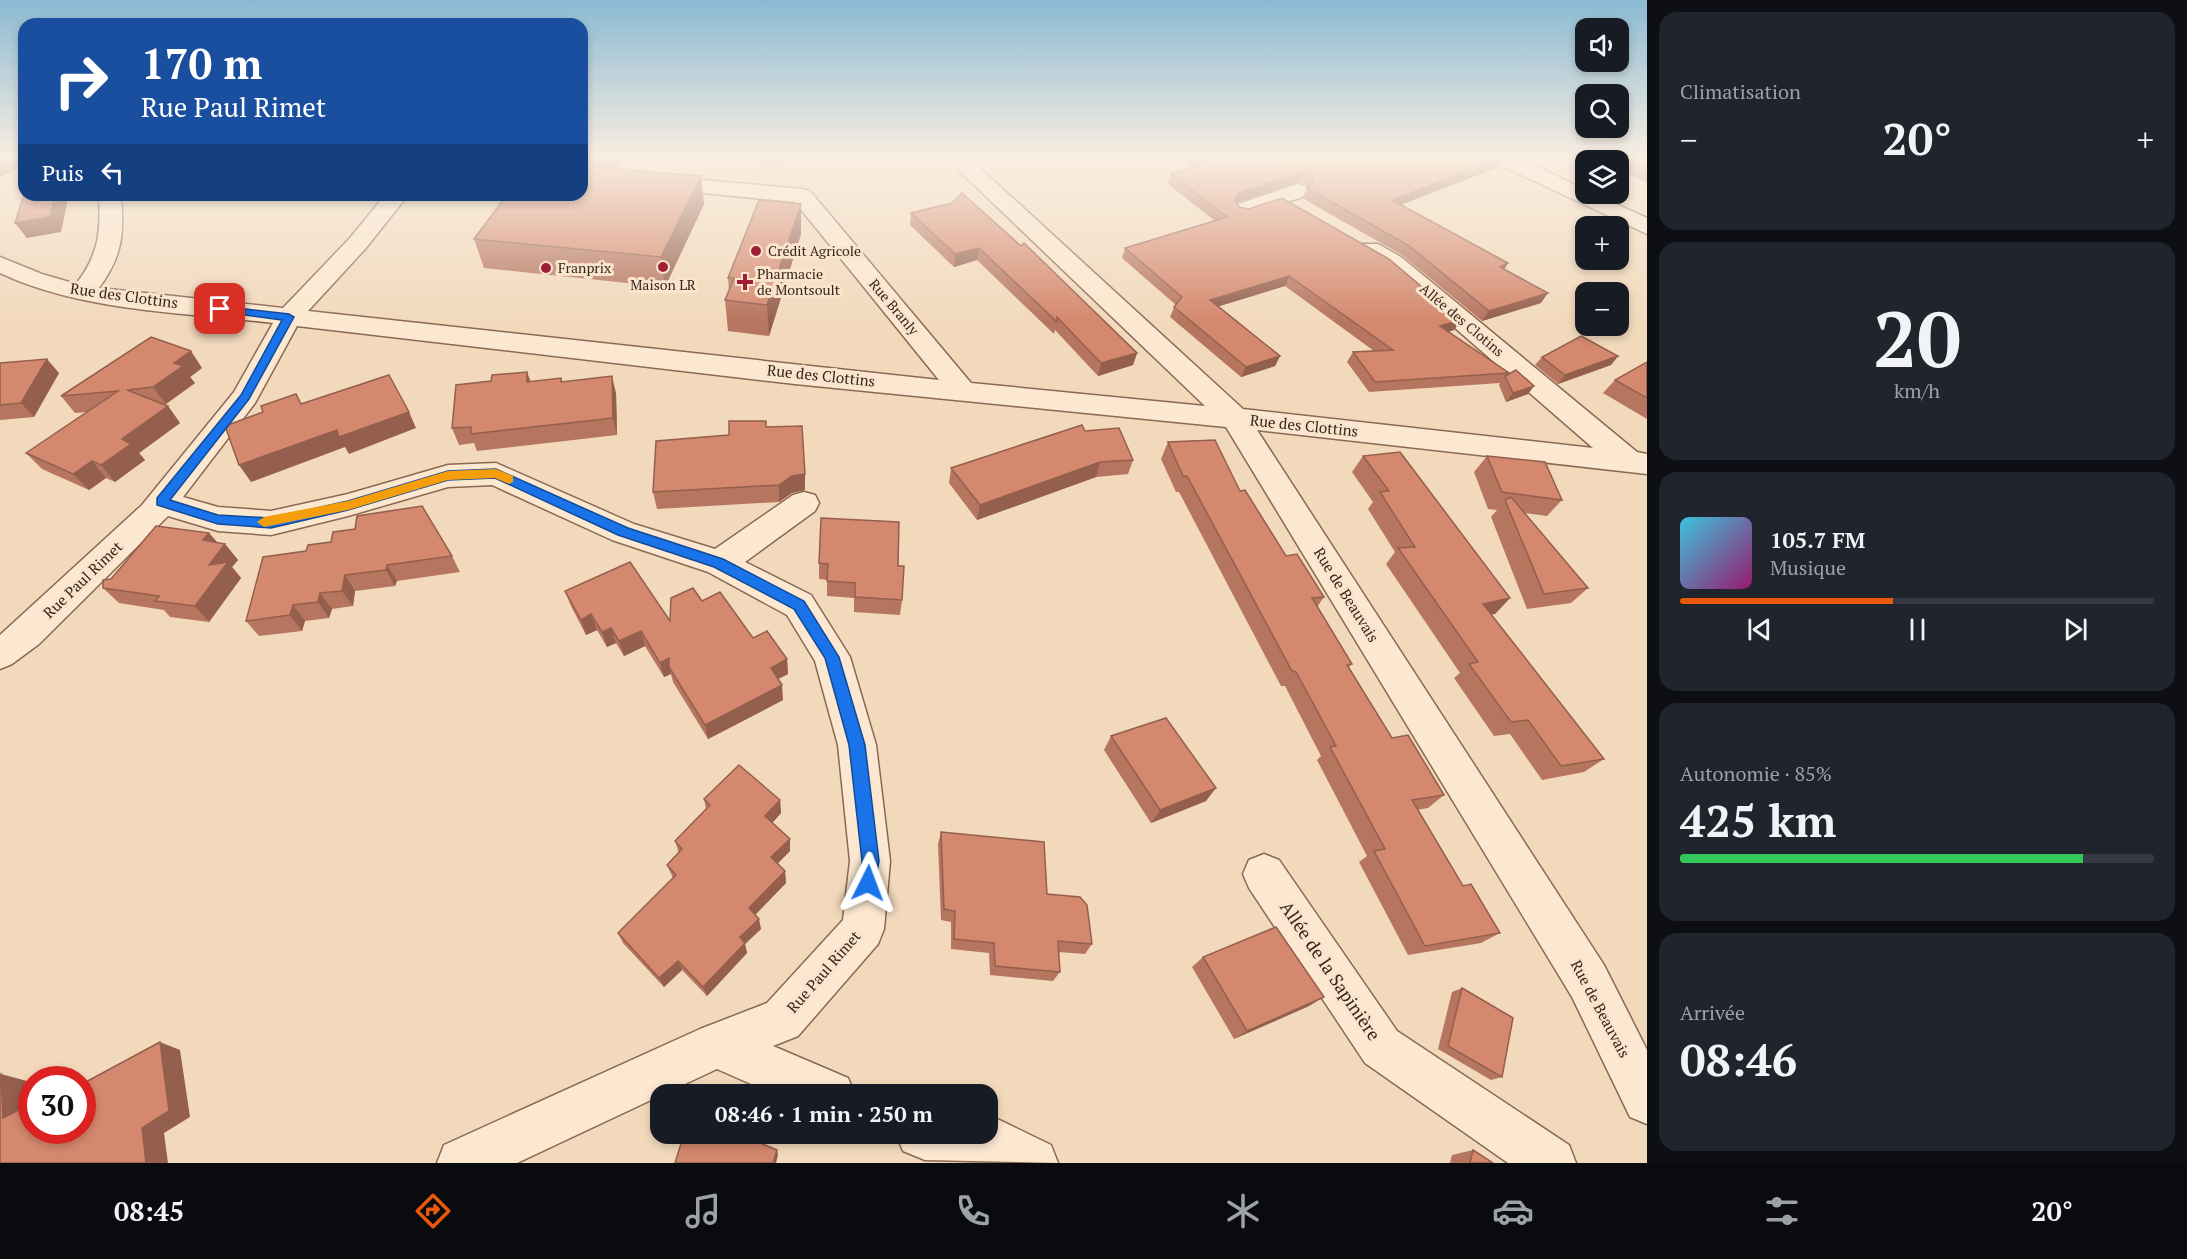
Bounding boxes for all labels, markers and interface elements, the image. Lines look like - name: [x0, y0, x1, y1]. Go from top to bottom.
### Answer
- map controls: [1575, 18, 1629, 336]
- button: sound: [1575, 18, 1629, 72]
- text: 170 m: [141, 35, 262, 91]
- icon: right: [42, 42, 120, 120]
- text: Climatisation: [1680, 78, 1801, 105]
- button: search: [1575, 84, 1629, 138]
- text: Rue Paul Rimet: [141, 89, 326, 125]
- text: 20°: [1882, 108, 1952, 168]
- text: −: [1680, 118, 1698, 161]
- text: +: [2136, 118, 2154, 161]
- button: layers: [1575, 150, 1629, 204]
- icon: left: [96, 156, 129, 189]
- text: Puis: [42, 158, 84, 187]
- button: +: [1575, 216, 1629, 270]
- place label: Crédit Agricole: [768, 241, 861, 260]
- marker: Crédit Agricole: [749, 244, 763, 258]
- place label: Franprix: [558, 258, 612, 277]
- marker: Maison LR: [656, 260, 670, 274]
- marker: Franprix: [539, 261, 553, 275]
- place label: Pharmacie de Montsoult: [757, 264, 841, 299]
- place label: Maison LR: [630, 275, 696, 294]
- marker: Pharmacie de Montsoult: [738, 275, 752, 289]
- street label: Rue Branly: [865, 275, 924, 340]
- street label: Rue des Clottins: [69, 278, 179, 312]
- street label: Allée des Clotins: [1416, 279, 1508, 360]
- button: −: [1575, 282, 1629, 336]
- pin: [194, 283, 245, 334]
- text: 20: [1873, 286, 1961, 389]
- icon: arrive: [203, 292, 236, 325]
- street label: Rue des Clottins: [766, 359, 876, 391]
- text: km/h: [1894, 377, 1940, 404]
- street label: Rue des Clottins: [1249, 409, 1359, 441]
- text: 105.7 FM: [1770, 525, 1865, 554]
- street label: Rue Paul Rimet: [38, 536, 127, 622]
- street label: Rue de Beauvais: [1310, 543, 1384, 646]
- text: Musique: [1770, 554, 1846, 581]
- icon: previous: [1743, 613, 1776, 646]
- icon: pause: [1901, 613, 1934, 646]
- icon: next: [2059, 613, 2092, 646]
- text: Autonomie · 85%: [1680, 760, 1832, 787]
- text: 425 km: [1680, 790, 1836, 850]
- position arrow: [836, 851, 900, 915]
- street label: Allée de la Sapinière: [1275, 896, 1386, 1045]
- street label: Rue Paul Rimet: [782, 926, 865, 1017]
- street label: Rue de Beauvais: [1567, 956, 1635, 1061]
- text: Arrivée: [1680, 999, 1745, 1026]
- text: 08:46: [1680, 1029, 1797, 1089]
- speed limit sign: 30: [18, 1066, 96, 1144]
- text: 08:46 · 1 min · 250 m: [715, 1099, 933, 1128]
- icon: directions: [412, 1190, 454, 1232]
- icon: music: [682, 1190, 724, 1232]
- icon: phone: [952, 1190, 994, 1232]
- icon: climate: [1222, 1190, 1264, 1232]
- icon: car: [1492, 1190, 1534, 1232]
- icon: filters: [1761, 1190, 1803, 1232]
- text: 08:45: [114, 1193, 184, 1229]
- text: 20°: [2031, 1193, 2073, 1229]

